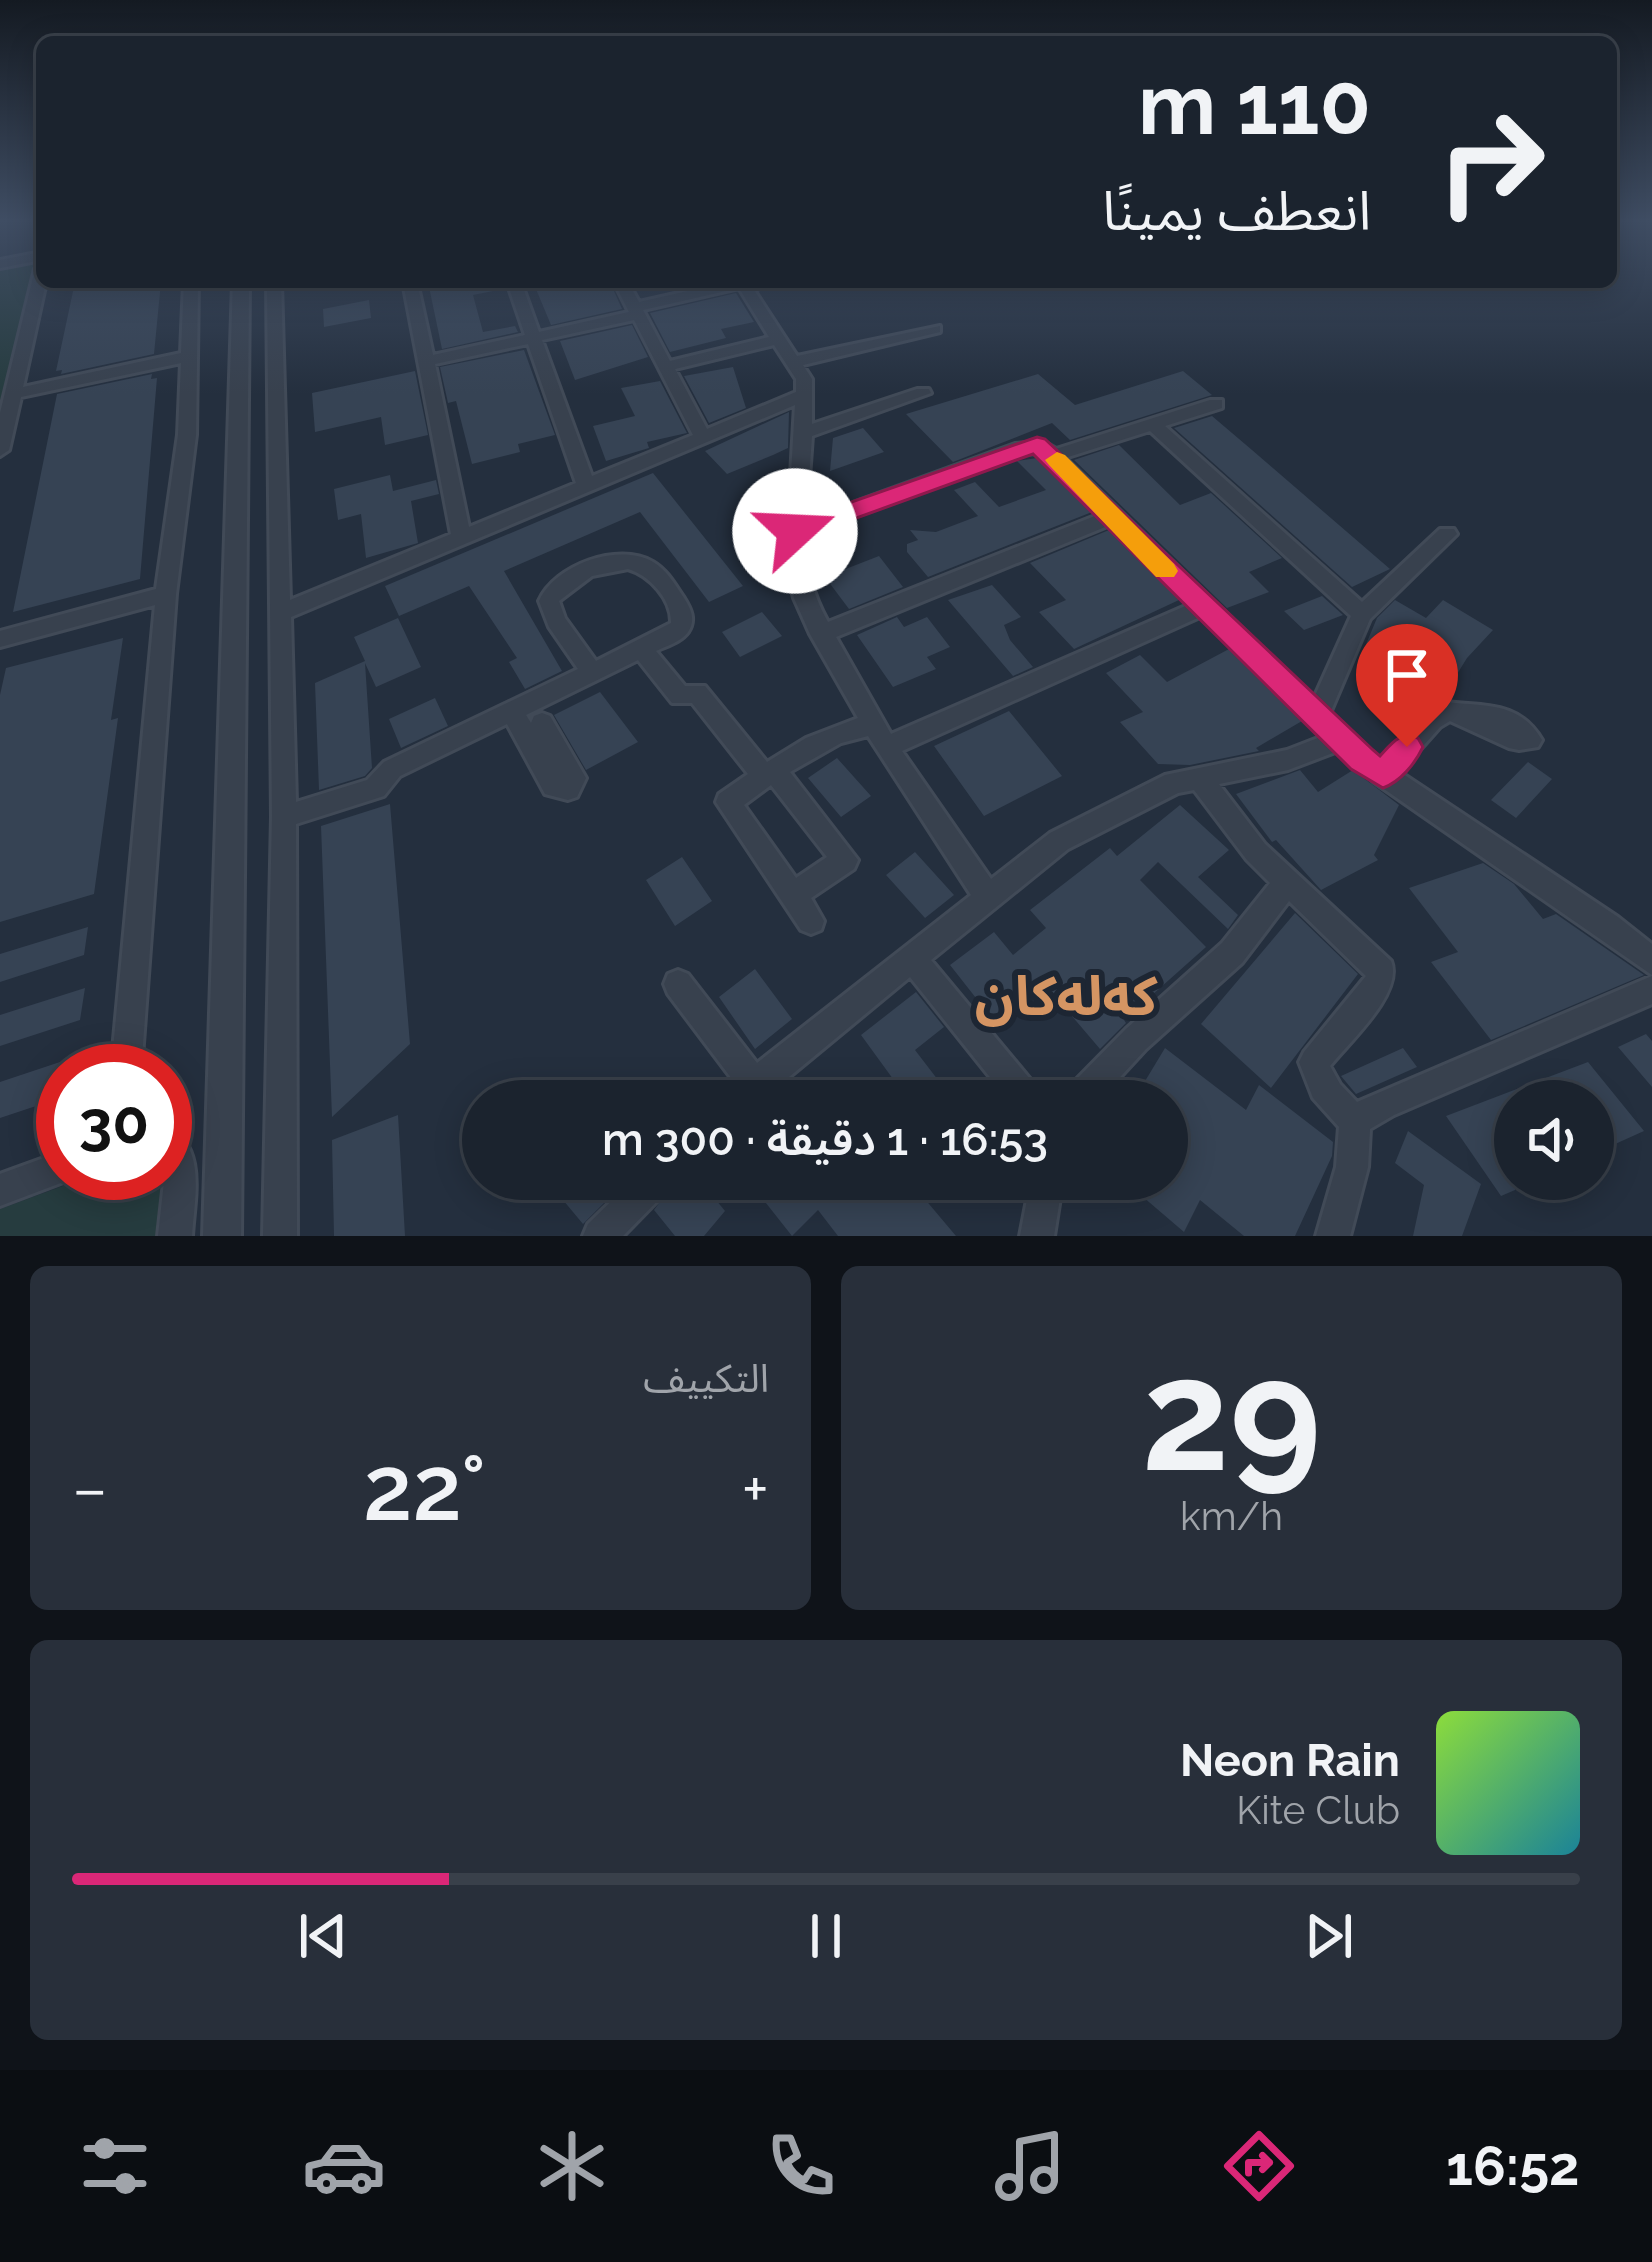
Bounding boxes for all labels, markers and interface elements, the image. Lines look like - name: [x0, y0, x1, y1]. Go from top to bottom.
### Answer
- text: 110 m: [1138, 55, 1371, 154]
- icon: right: [1413, 84, 1569, 240]
- text: انعطف يمينًا: [1102, 179, 1371, 243]
- position arrow: [732, 468, 858, 594]
- pin: [1356, 624, 1458, 747]
- icon: arrive: [1374, 642, 1440, 708]
- district label: کەلەکان: [975, 964, 1158, 1028]
- speed limit sign: 30: [36, 1044, 192, 1200]
- map controls: [1494, 1080, 1614, 1200]
- button: sound: [1494, 1080, 1614, 1200]
- text: 16:53 · 1 دقيقة · 300 m: [602, 1113, 1048, 1166]
- text: 29: [1142, 1323, 1321, 1507]
- text: التكييف: [643, 1355, 769, 1401]
- text: 22°: [363, 1435, 486, 1541]
- text: −: [72, 1450, 108, 1527]
- text: +: [742, 1450, 769, 1527]
- text: km/h: [1180, 1493, 1283, 1539]
- text: Neon Rain: [1180, 1734, 1400, 1787]
- text: Kite Club: [1236, 1787, 1400, 1833]
- icon: previous: [290, 1903, 356, 1969]
- icon: pause: [793, 1903, 859, 1969]
- icon: next: [1296, 1903, 1362, 1969]
- icon: filters: [73, 2124, 157, 2208]
- icon: car: [302, 2124, 386, 2208]
- icon: climate: [530, 2124, 614, 2208]
- icon: phone: [759, 2124, 843, 2208]
- icon: music: [988, 2124, 1072, 2208]
- icon: directions: [1217, 2124, 1301, 2208]
- text: 16:52: [1446, 2134, 1580, 2198]

